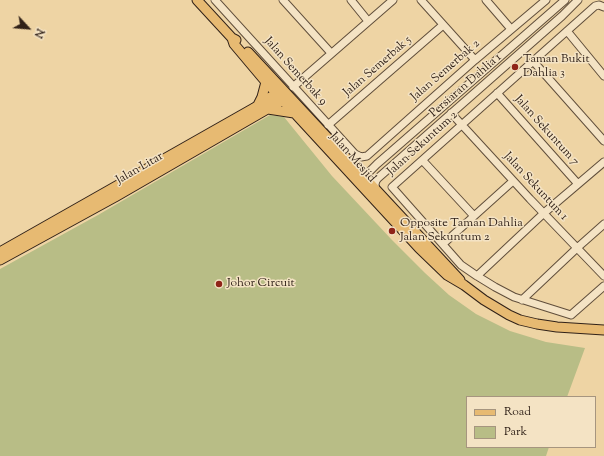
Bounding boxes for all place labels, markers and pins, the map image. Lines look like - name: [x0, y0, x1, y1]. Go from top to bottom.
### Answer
- place label: Taman Bukit Dahlia 3: [523, 53, 589, 81]
- marker: Taman Bukit Dahlia 3: [510, 62, 520, 72]
- place label: Opposite Taman Dahlia Jalan Sekuntum 2: [400, 217, 523, 245]
- marker: Opposite Taman Dahlia Jalan Sekuntum 2: [387, 226, 397, 236]
- place label: Johor Circuit: [227, 277, 295, 291]
- marker: Johor Circuit: [214, 279, 224, 289]

